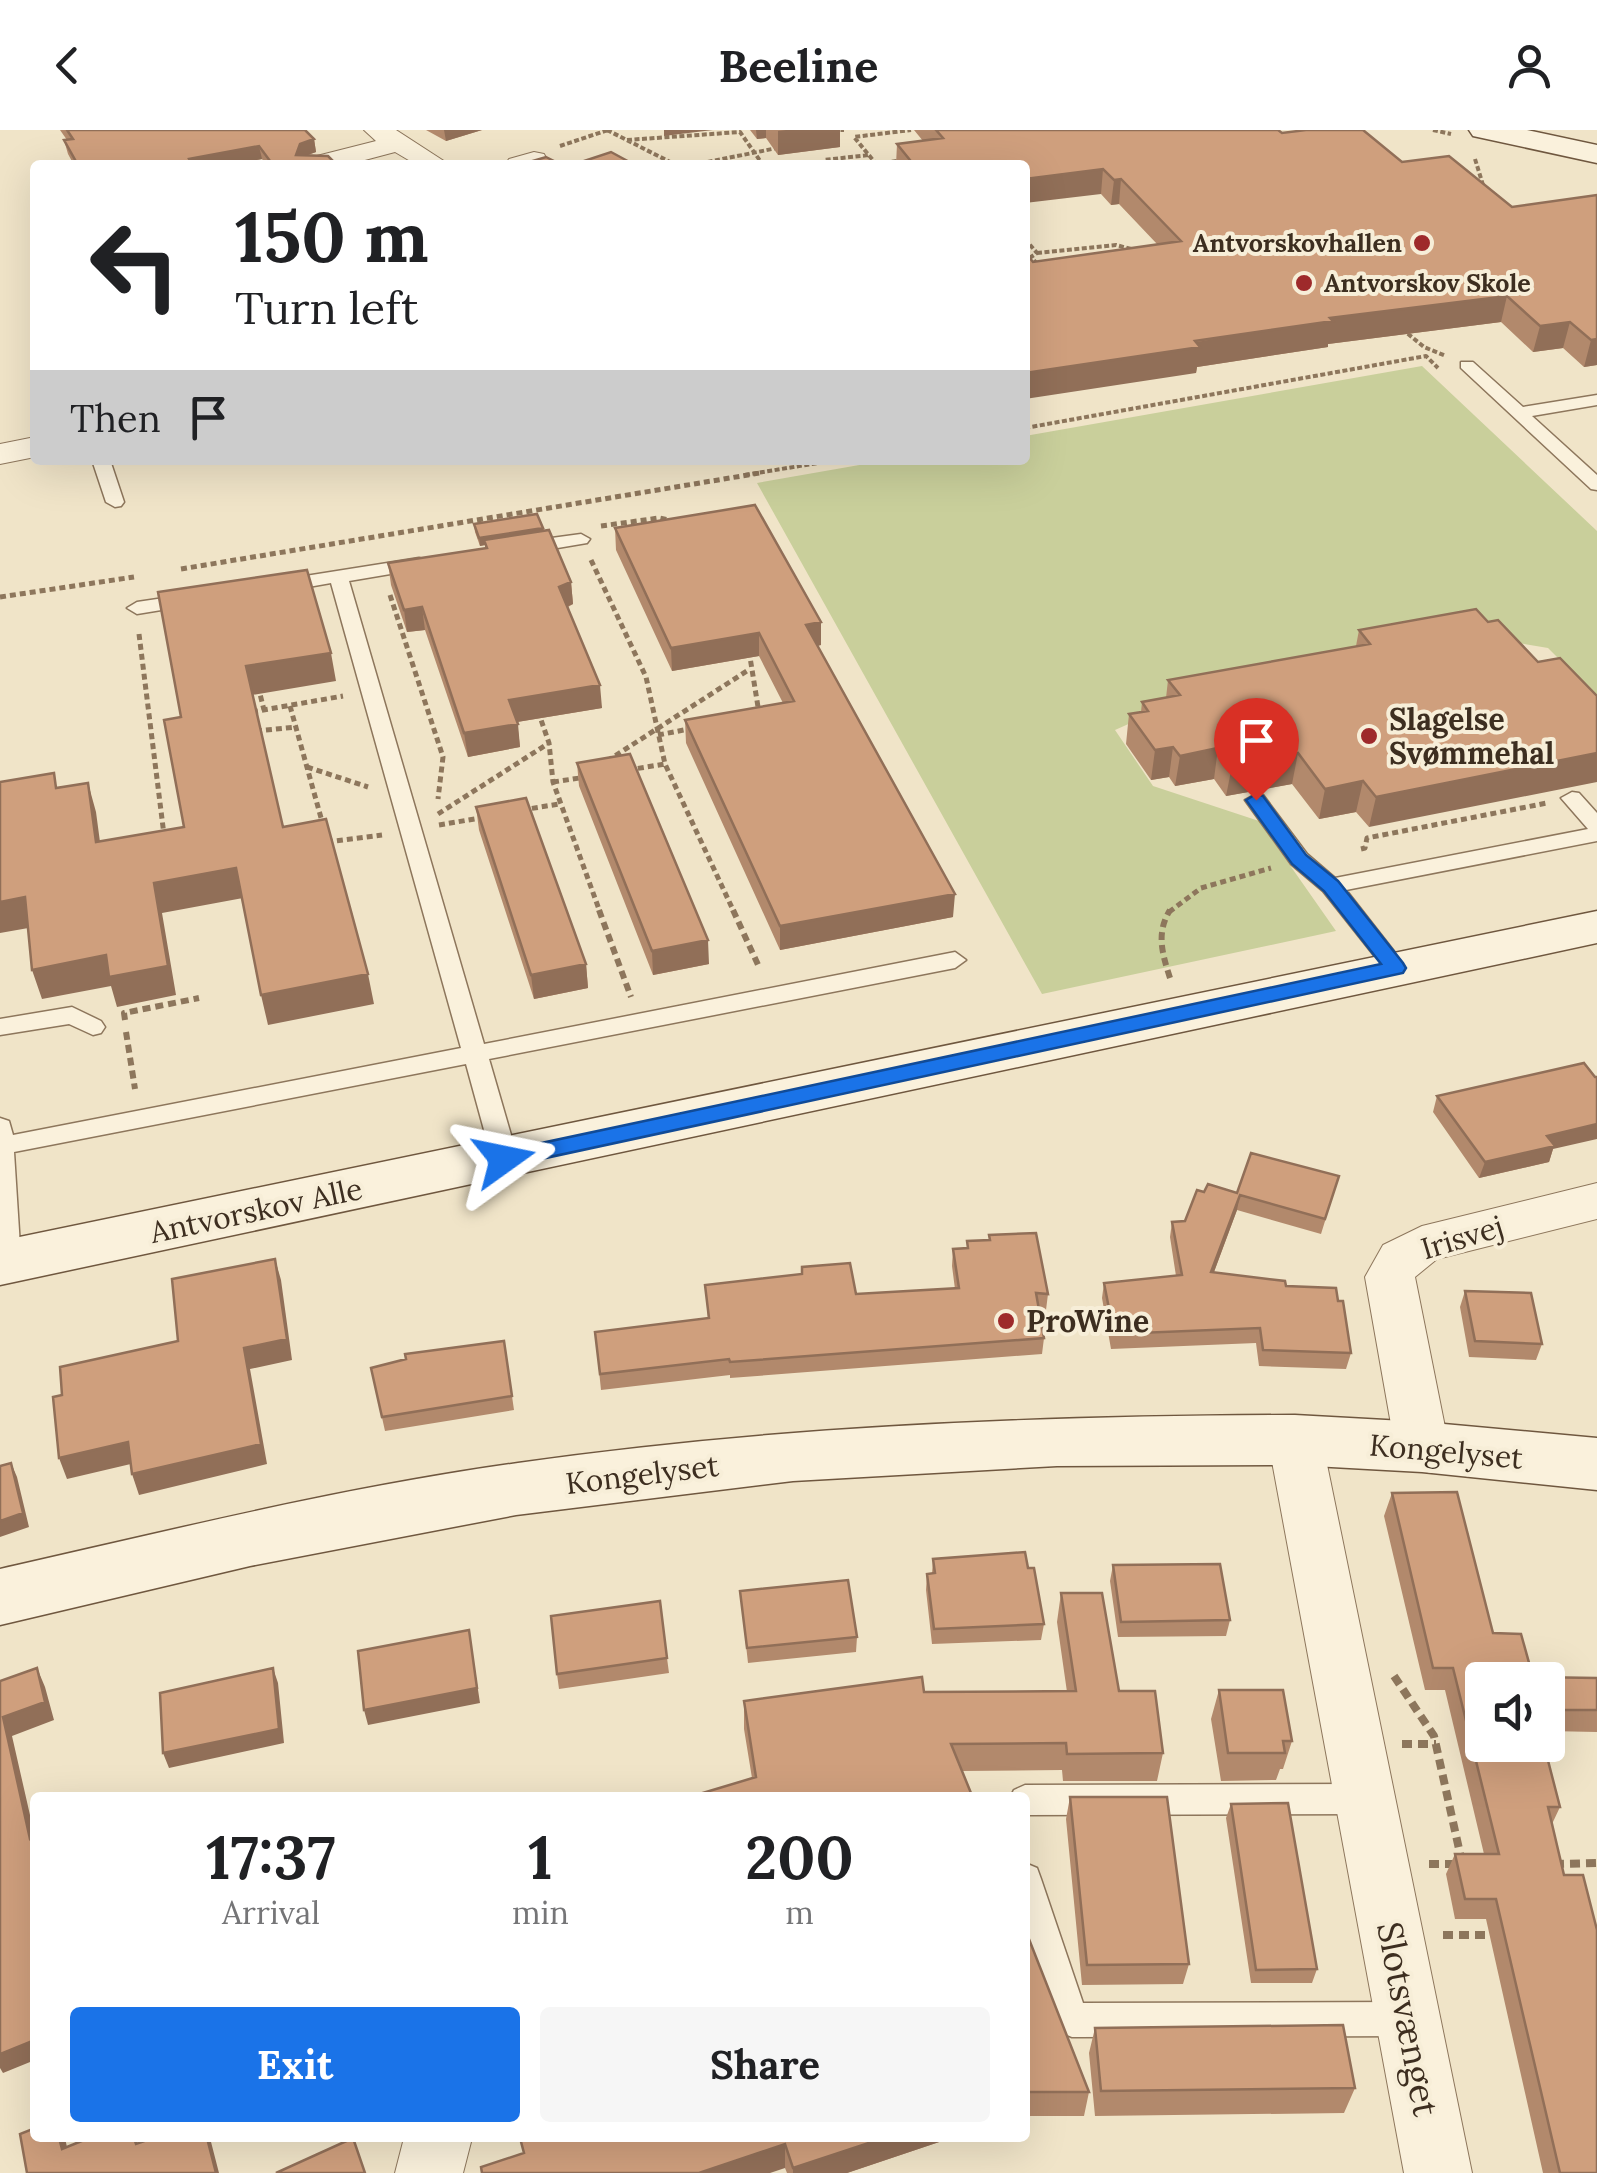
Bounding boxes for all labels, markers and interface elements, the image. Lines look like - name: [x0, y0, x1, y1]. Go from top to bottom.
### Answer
- text: Beeline: [719, 37, 878, 94]
- icon: back: [40, 38, 95, 93]
- icon: person: [1502, 38, 1557, 93]
- text: 150 m: [235, 192, 429, 281]
- icon: left: [70, 200, 200, 330]
- place label: Antvorskovhallen: [1193, 227, 1402, 259]
- marker: Antvorskovhallen: [1411, 232, 1433, 254]
- place label: Antvorskov Skole: [1324, 267, 1531, 299]
- marker: Antvorskov Skole: [1293, 272, 1315, 294]
- text: Turn left: [235, 279, 418, 336]
- icon: arrive: [181, 390, 236, 445]
- text: Then: [70, 394, 161, 442]
- pin: [1214, 698, 1299, 801]
- place label: Slagelse Svømmehal: [1389, 700, 1554, 772]
- icon: arrive: [1229, 713, 1284, 768]
- marker: Slagelse Svømmehal: [1358, 725, 1380, 747]
- position arrow: [452, 1107, 556, 1211]
- street label: Antvorskov Alle: [145, 1169, 366, 1251]
- street label: Irisvej: [1416, 1207, 1508, 1268]
- place label: ProWine: [1026, 1302, 1149, 1340]
- marker: ProWine: [995, 1310, 1017, 1332]
- street label: Kongelyset: [1368, 1425, 1525, 1478]
- street label: Kongelyset: [563, 1446, 721, 1503]
- map controls: [1465, 1662, 1565, 1762]
- button: sound: [1465, 1662, 1565, 1762]
- text: 17:37: [206, 1819, 336, 1895]
- text: 1: [528, 1819, 553, 1895]
- text: 200: [745, 1819, 854, 1895]
- text: Arrival: [222, 1892, 320, 1933]
- text: min: [512, 1892, 569, 1933]
- text: m: [785, 1892, 814, 1933]
- street label: Slotsvænget: [1367, 1918, 1449, 2120]
- button: Exit: [70, 2007, 520, 2122]
- button: Share: [540, 2007, 990, 2122]

